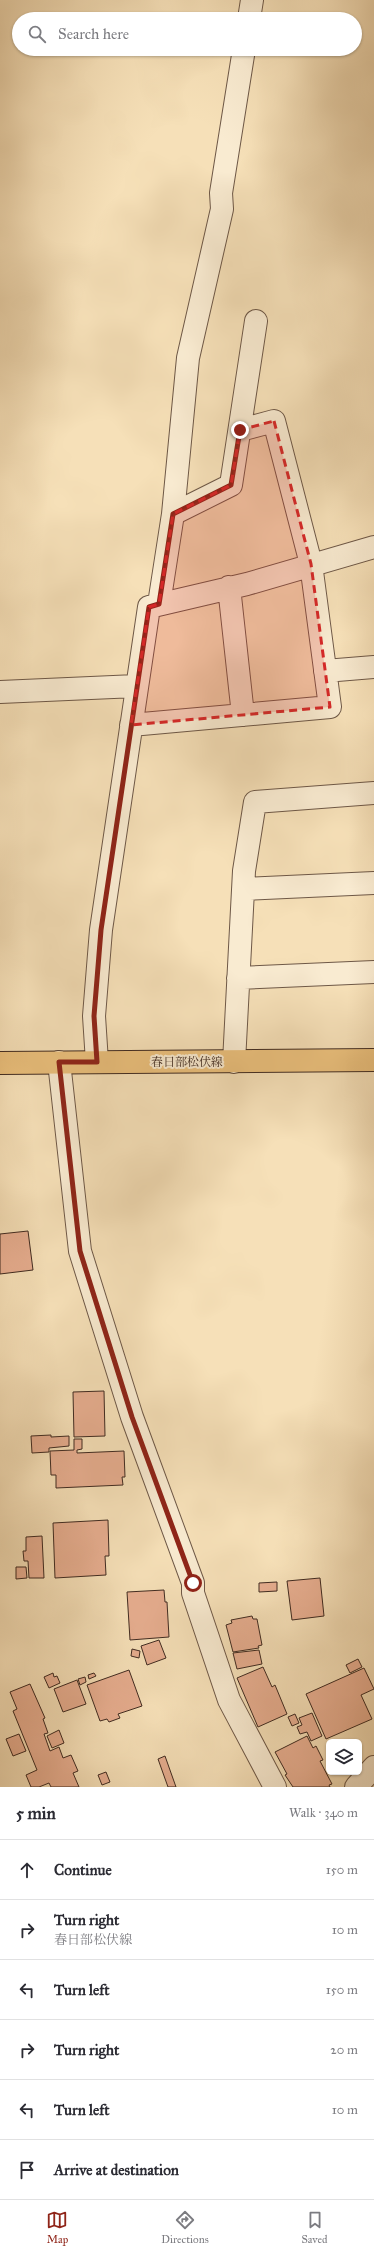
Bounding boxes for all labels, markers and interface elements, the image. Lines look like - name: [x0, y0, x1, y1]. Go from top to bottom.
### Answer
- search box: [12, 12, 362, 56]
- icon: search: [26, 23, 48, 45]
- text: Search here: [58, 25, 129, 43]
- route end: [231, 421, 249, 439]
- street label: 春日部松伏線: [151, 1055, 223, 1069]
- route start: [184, 1574, 202, 1592]
- map controls: [326, 1739, 362, 1775]
- button: layers: [326, 1739, 362, 1775]
- text: 5 min: [16, 1803, 56, 1824]
- text: Walk · 340 m: [289, 1805, 358, 1821]
- icon: ahead: [16, 1859, 38, 1881]
- text: Continue: [54, 1861, 112, 1879]
- text: 150 m: [326, 1862, 358, 1878]
- text: Turn right: [54, 1911, 119, 1929]
- icon: right: [16, 1919, 38, 1941]
- text: 10 m: [332, 1922, 358, 1938]
- text: 春日部松伏線: [54, 1932, 132, 1948]
- icon: left: [16, 1979, 38, 2001]
- text: Turn left: [54, 1981, 110, 1999]
- text: 150 m: [326, 1982, 358, 1998]
- icon: right: [16, 2039, 38, 2061]
- text: Turn right: [54, 2041, 119, 2059]
- text: 20 m: [330, 2042, 358, 2058]
- icon: left: [16, 2099, 38, 2121]
- text: Turn left: [54, 2101, 110, 2119]
- text: 10 m: [332, 2102, 358, 2118]
- icon: arrive: [16, 2159, 38, 2181]
- text: Arrive at destination: [54, 2161, 179, 2179]
- tab: Map: [46, 2209, 68, 2246]
- tab: Directions: [161, 2209, 209, 2246]
- tab: Saved: [301, 2209, 328, 2246]

